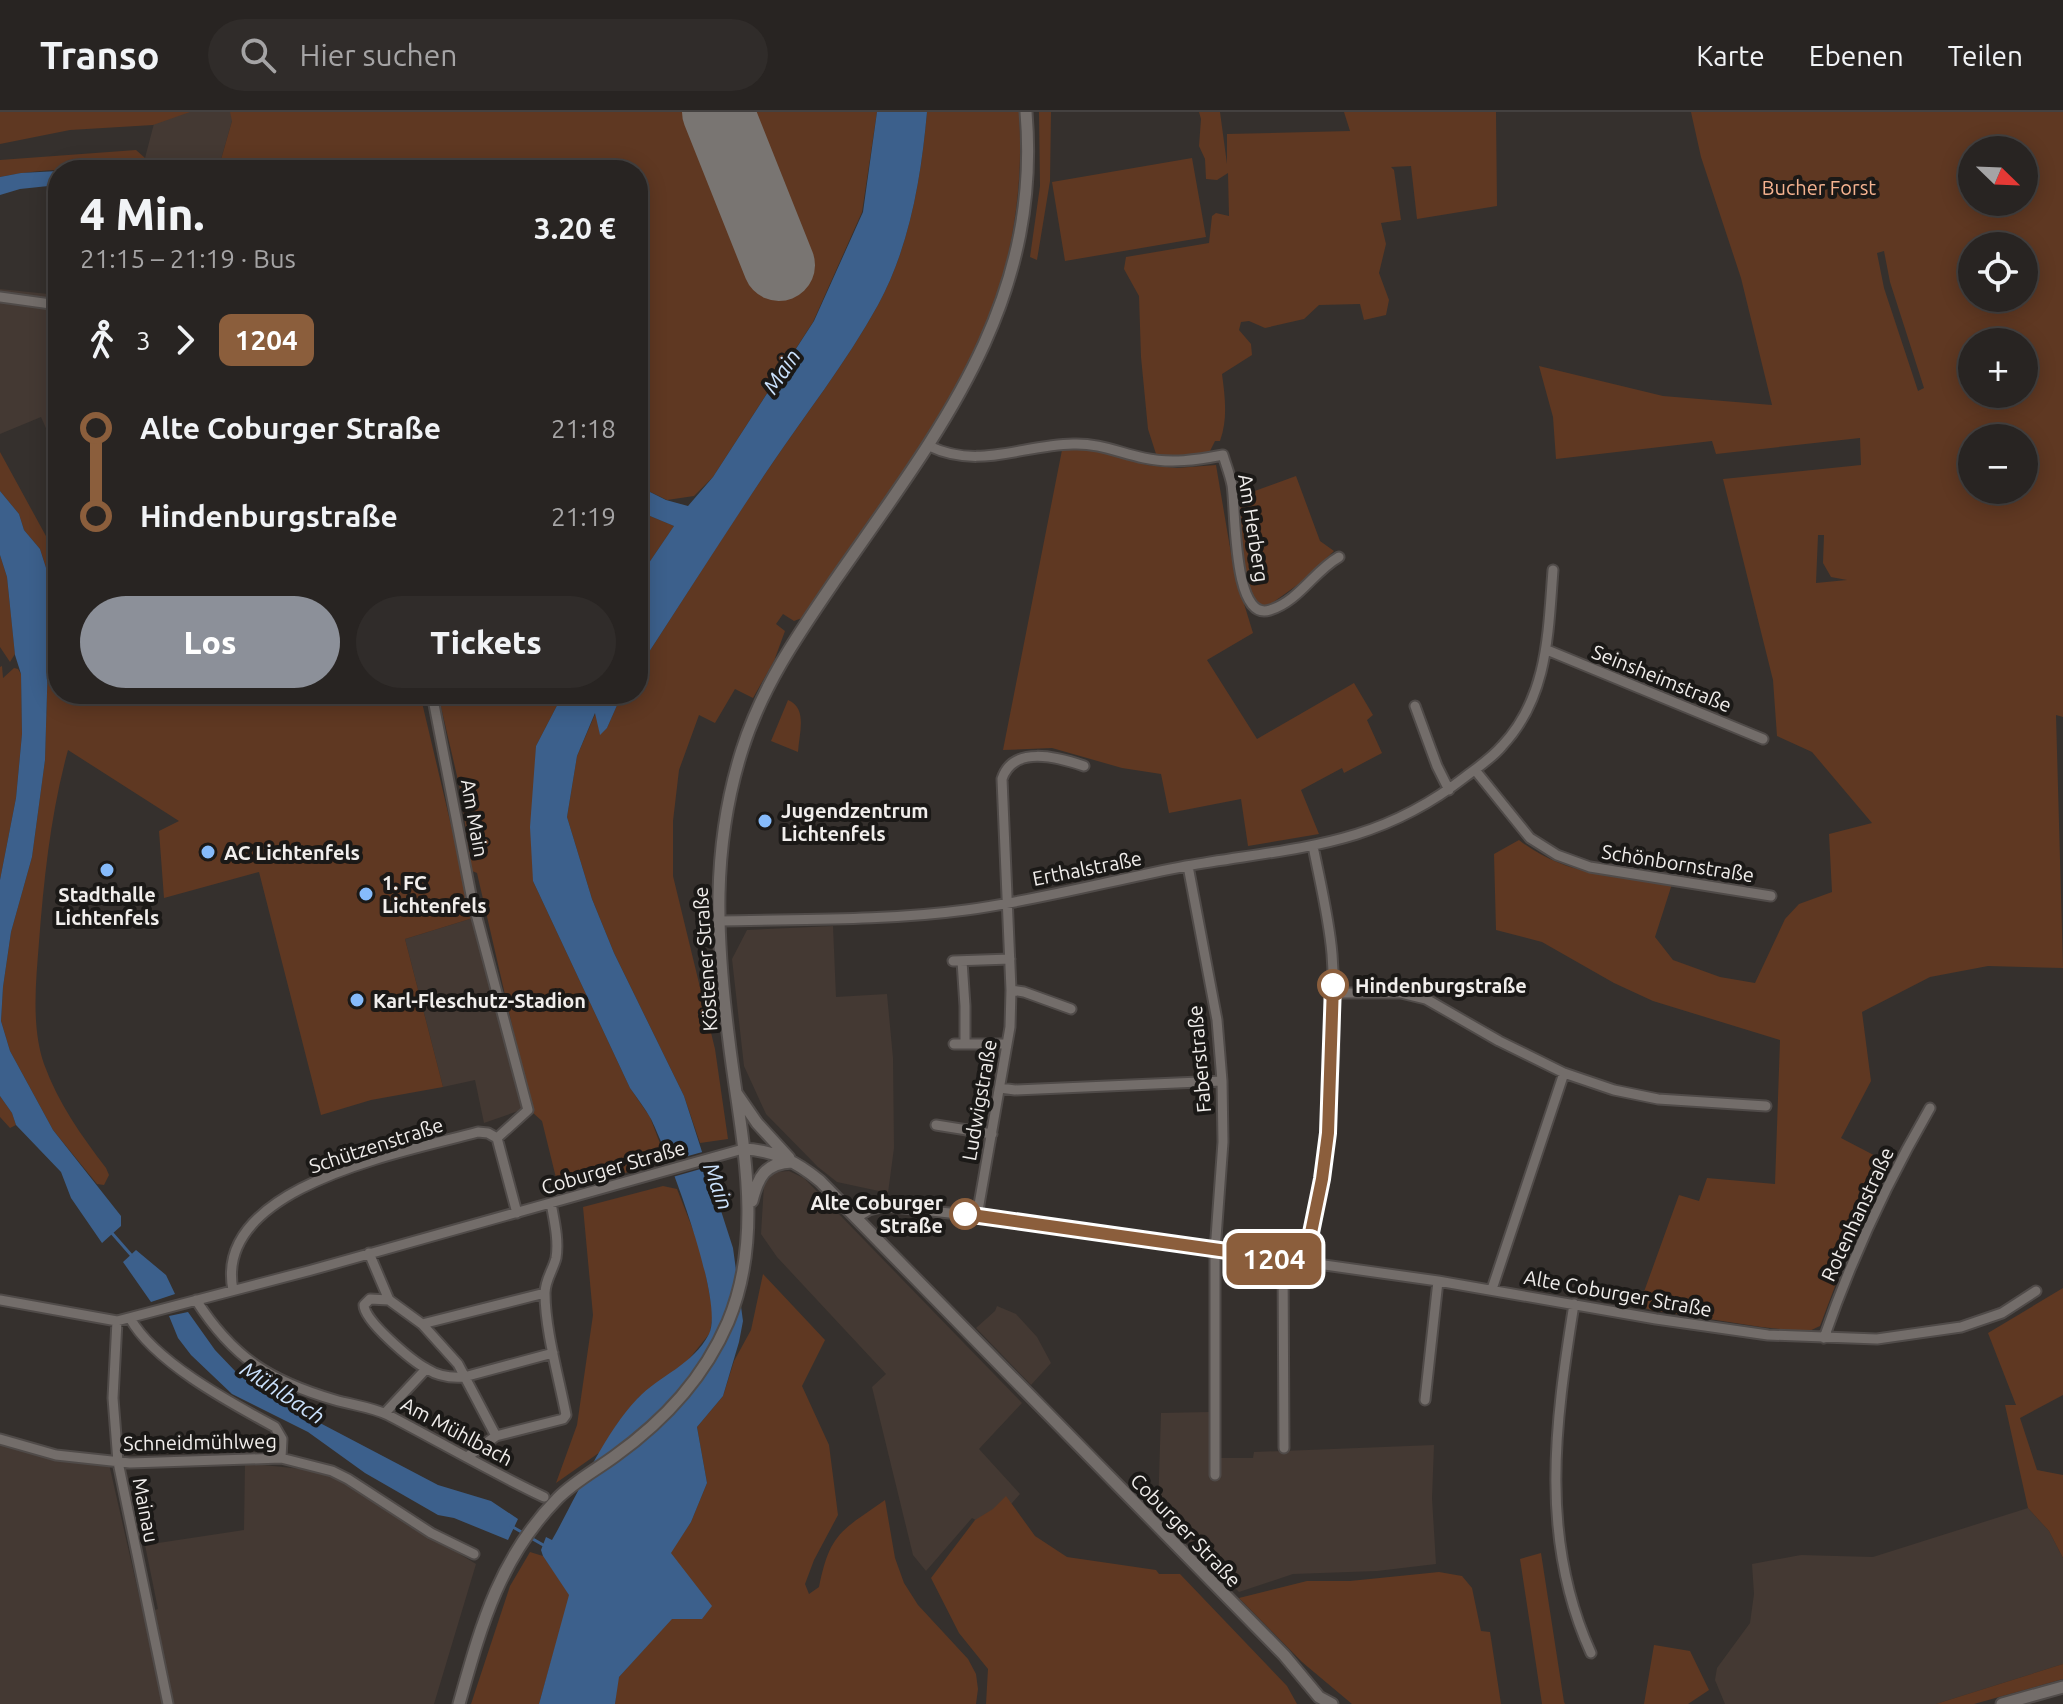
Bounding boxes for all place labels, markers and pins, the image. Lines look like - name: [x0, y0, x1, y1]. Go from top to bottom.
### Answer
- place label: Jugendzentrum Lichtenfels: [781, 799, 929, 845]
- marker: Jugendzentrum Lichtenfels: [756, 812, 774, 830]
- place label: AC Lichtenfels: [224, 841, 360, 864]
- marker: AC Lichtenfels: [199, 843, 217, 861]
- marker: Stadthalle Lichtenfels: [98, 861, 116, 879]
- place label: 1. FC Lichtenfels: [382, 871, 487, 917]
- place label: Stadthalle Lichtenfels: [55, 883, 159, 929]
- marker: 1. FC Lichtenfels: [357, 885, 375, 903]
- marker: Hindenburgstraße: [1318, 970, 1348, 1000]
- place label: Hindenburgstraße: [1355, 974, 1527, 997]
- place label: Karl-Fleschutz-Stadion: [373, 989, 586, 1012]
- marker: Karl-Fleschutz-Stadion: [348, 991, 366, 1009]
- place label: Alte Coburger Straße: [810, 1191, 944, 1237]
- marker: Alte Coburger Straße: [950, 1199, 980, 1229]

